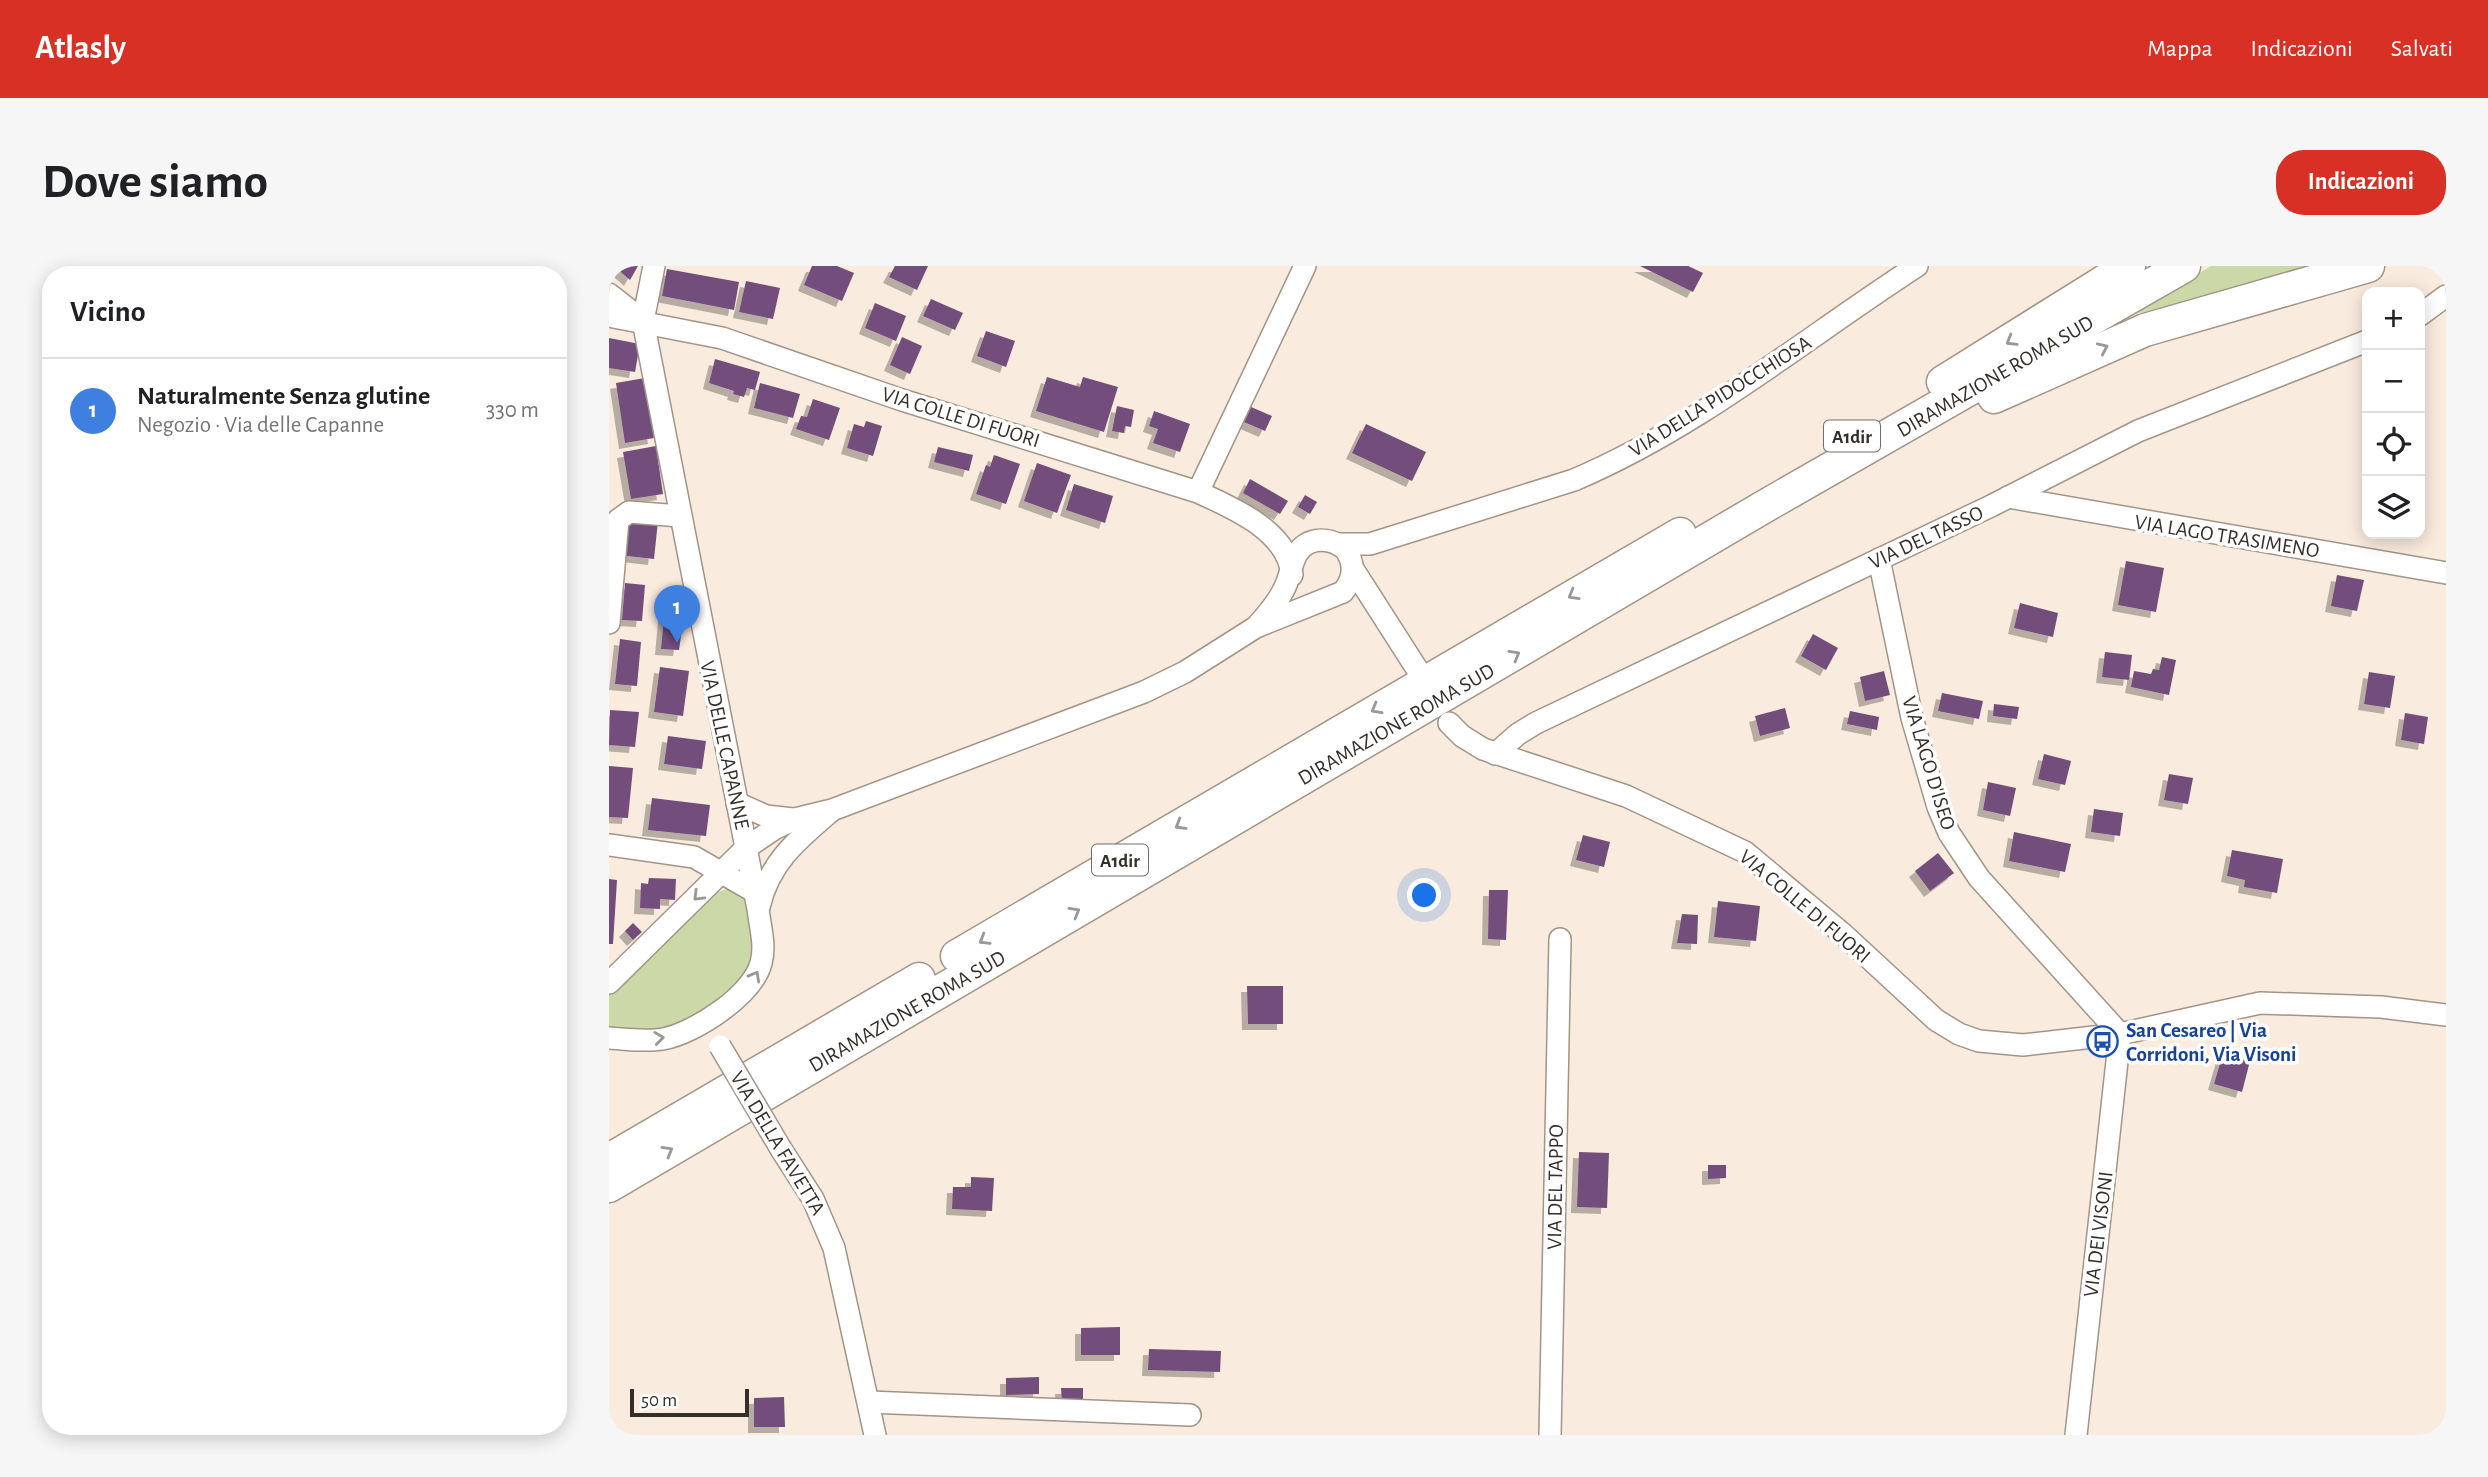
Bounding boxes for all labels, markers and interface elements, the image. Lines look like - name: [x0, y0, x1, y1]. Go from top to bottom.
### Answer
- text: Atlasly: [35, 32, 126, 65]
- text: Mappa: [2147, 37, 2212, 61]
- text: Indicazioni: [2250, 37, 2353, 61]
- text: Salvati: [2391, 37, 2453, 61]
- button: Indicazioni: [2276, 150, 2446, 215]
- text: Dove siamo: [42, 158, 268, 207]
- map controls: [2362, 287, 2425, 539]
- button: +: [2362, 287, 2425, 350]
- text: Vicino: [70, 297, 146, 327]
- street label: DIRAMAZIONE ROMA SUD: [1893, 312, 2097, 441]
- street label: VIA DELLA PIDOCCHIOSA: [1626, 332, 1815, 461]
- one-way arrow: [2006, 332, 2019, 345]
- one-way arrow: [2096, 342, 2108, 356]
- button: −: [2362, 350, 2425, 413]
- text: Naturalmente Senza glutine: [137, 383, 430, 409]
- street label: VIA COLLE DI FUORI: [879, 383, 1042, 451]
- text: 1: [89, 399, 97, 422]
- text: 330 m: [486, 399, 539, 422]
- button: locate: [2362, 413, 2425, 476]
- text: Negozio · Via delle Capanne: [137, 414, 384, 437]
- road number: A1dir: [1824, 420, 1880, 452]
- button: layers: [2362, 476, 2425, 539]
- street label: VIA DEL TASSO: [1866, 502, 1987, 573]
- street label: VIA LAGO TRASIMENO: [2133, 512, 2321, 561]
- pin: 1: [654, 585, 700, 643]
- one-way arrow: [1568, 587, 1580, 600]
- one-way arrow: [1507, 650, 1520, 663]
- street label: VIA DELLE CAPANNE: [696, 659, 753, 831]
- street label: DIRAMAZIONE ROMA SUD: [1294, 660, 1498, 789]
- street label: VIA LAGO D'ISEO: [1898, 694, 1959, 832]
- one-way arrow: [1371, 701, 1384, 714]
- one-way arrow: [1175, 816, 1188, 829]
- road number: A1dir: [1092, 845, 1148, 876]
- street label: VIA COLLE DI FUORI: [1735, 846, 1874, 967]
- your location: [1407, 878, 1441, 912]
- one-way arrow: [693, 887, 706, 900]
- one-way arrow: [1068, 907, 1081, 920]
- one-way arrow: [979, 932, 992, 945]
- street label: DIRAMAZIONE ROMA SUD: [805, 947, 1009, 1076]
- one-way arrow: [747, 971, 760, 984]
- place label: San Cesareo | Via Corridoni, Via Visoni: [2126, 1020, 2297, 1065]
- bus stop icon: San Cesareo | Via Corridoni, Via Visoni: [2086, 1025, 2120, 1059]
- one-way arrow: [653, 1031, 664, 1046]
- street label: VIA DELLA FAVETTA: [726, 1068, 829, 1219]
- street label: VIA DEL TAPPO: [1544, 1124, 1567, 1250]
- one-way arrow: [660, 1147, 673, 1160]
- street label: VIA DEI VISONI: [2080, 1170, 2117, 1298]
- scale bar: [630, 1386, 749, 1418]
- text: 50 m: [641, 1391, 677, 1410]

